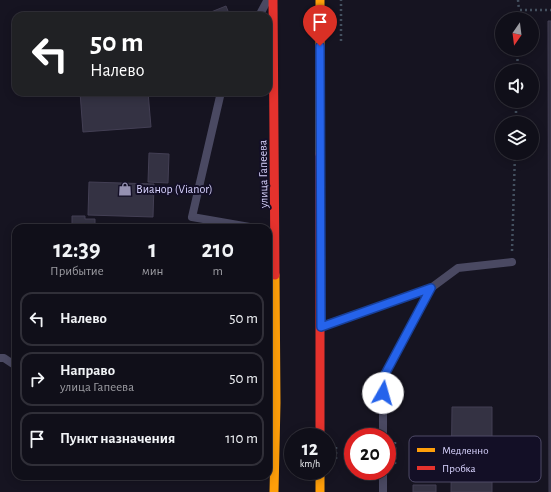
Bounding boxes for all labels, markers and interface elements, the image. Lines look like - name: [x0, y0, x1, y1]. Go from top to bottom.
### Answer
- pin: [303, 5, 337, 46]
- icon: arrive: [309, 11, 331, 33]
- north arrow: [495, 12, 539, 56]
- map controls: [495, 12, 539, 160]
- icon: left: [24, 28, 76, 80]
- text: 50 m: [90, 29, 144, 57]
- text: Налево: [90, 62, 144, 80]
- button: sound: [495, 64, 539, 108]
- button: layers: [495, 116, 539, 160]
- street label: улица Гапеева: [256, 139, 271, 209]
- shop icon: Вианор (Vianor): [117, 181, 133, 197]
- place label: Вианор (Vianor): [136, 183, 213, 195]
- text: 12:39: [53, 238, 101, 262]
- text: 1: [148, 238, 157, 262]
- text: 210: [201, 238, 234, 262]
- text: Прибытие: [50, 265, 104, 278]
- text: мин: [142, 265, 163, 278]
- text: m: [212, 265, 223, 278]
- icon: left: [26, 308, 48, 330]
- text: Налево: [60, 311, 107, 326]
- text: 50 m: [229, 311, 258, 326]
- text: Направо: [60, 363, 115, 378]
- icon: right: [26, 368, 48, 390]
- text: 50 m: [229, 371, 258, 386]
- position arrow: [362, 372, 404, 414]
- text: улица Гапеева: [60, 381, 134, 394]
- icon: arrive: [26, 428, 48, 450]
- speed limit sign: 20: [344, 428, 396, 480]
- text: Пункт назначения: [60, 431, 175, 446]
- text: 110 m: [225, 431, 258, 446]
- legend: [409, 436, 541, 482]
- text: 12: [302, 439, 318, 459]
- text: Медленно: [442, 445, 489, 456]
- text: km/h: [300, 459, 320, 469]
- text: Пробка: [442, 463, 475, 474]

